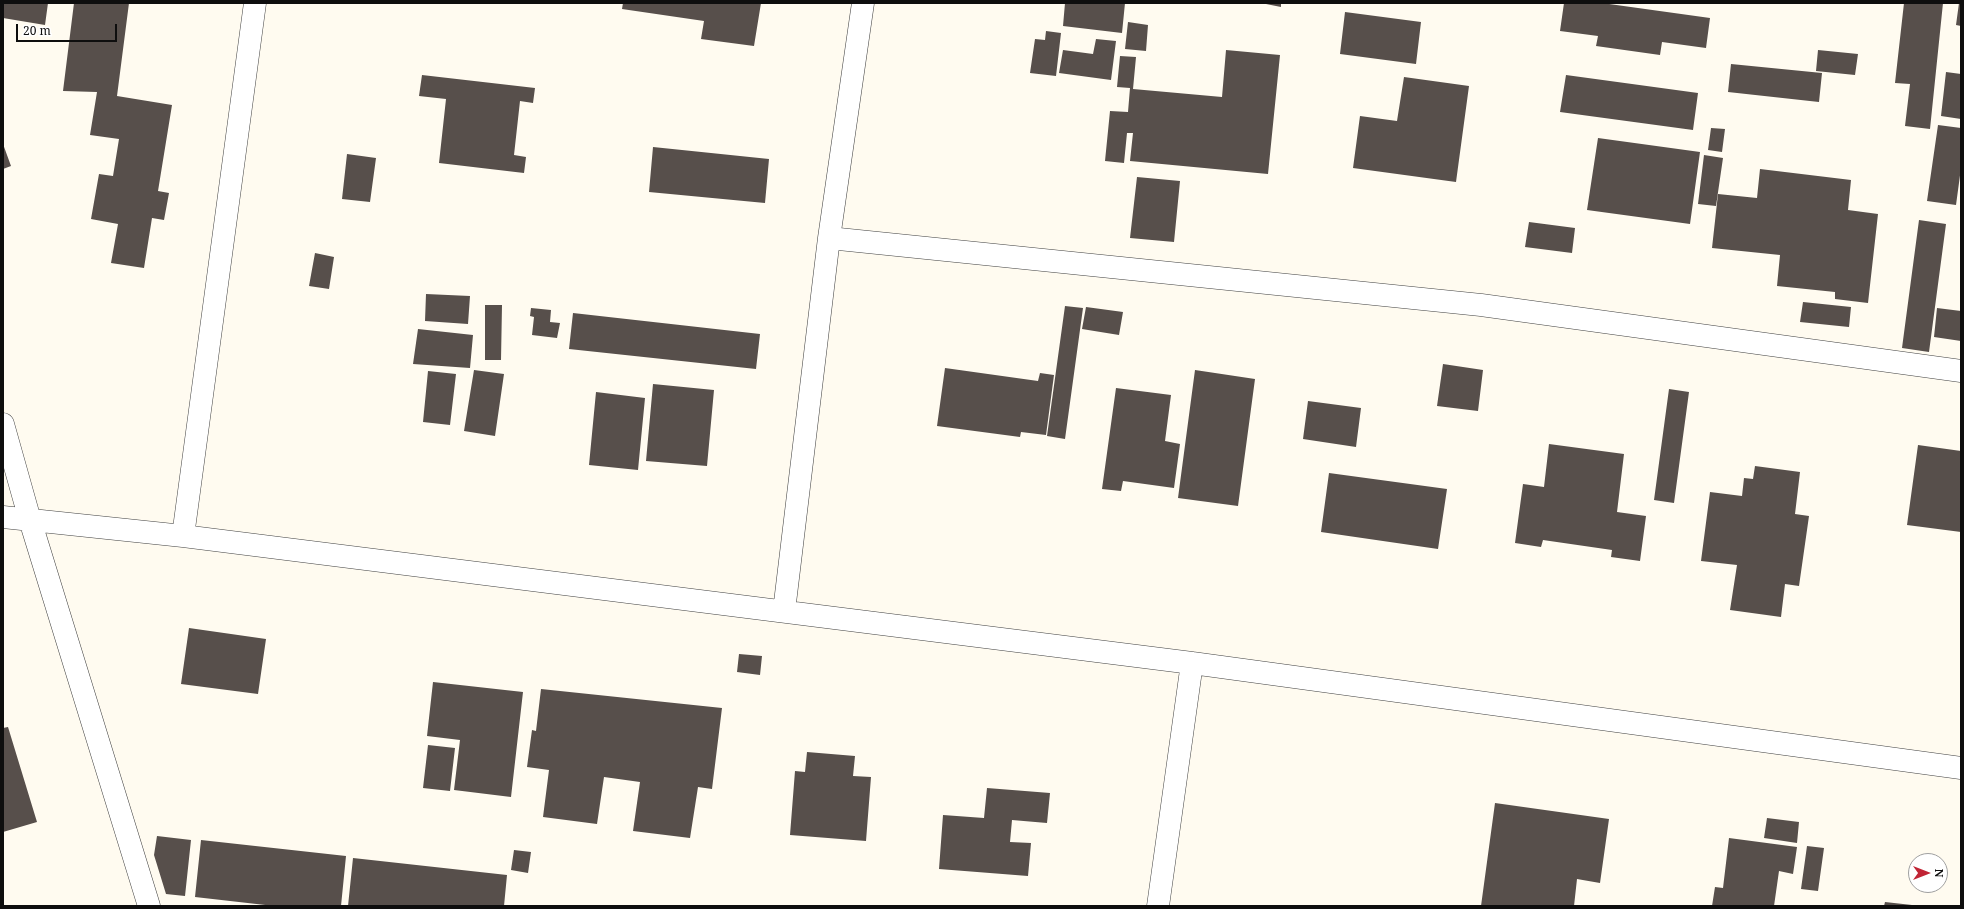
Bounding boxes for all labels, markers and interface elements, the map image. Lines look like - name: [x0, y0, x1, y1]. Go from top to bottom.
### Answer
- scale bar: [18, 16, 119, 42]
- text: 20 m: [23, 22, 51, 39]
- north arrow: [1908, 853, 1948, 893]
- text: N: [1932, 869, 1947, 877]

